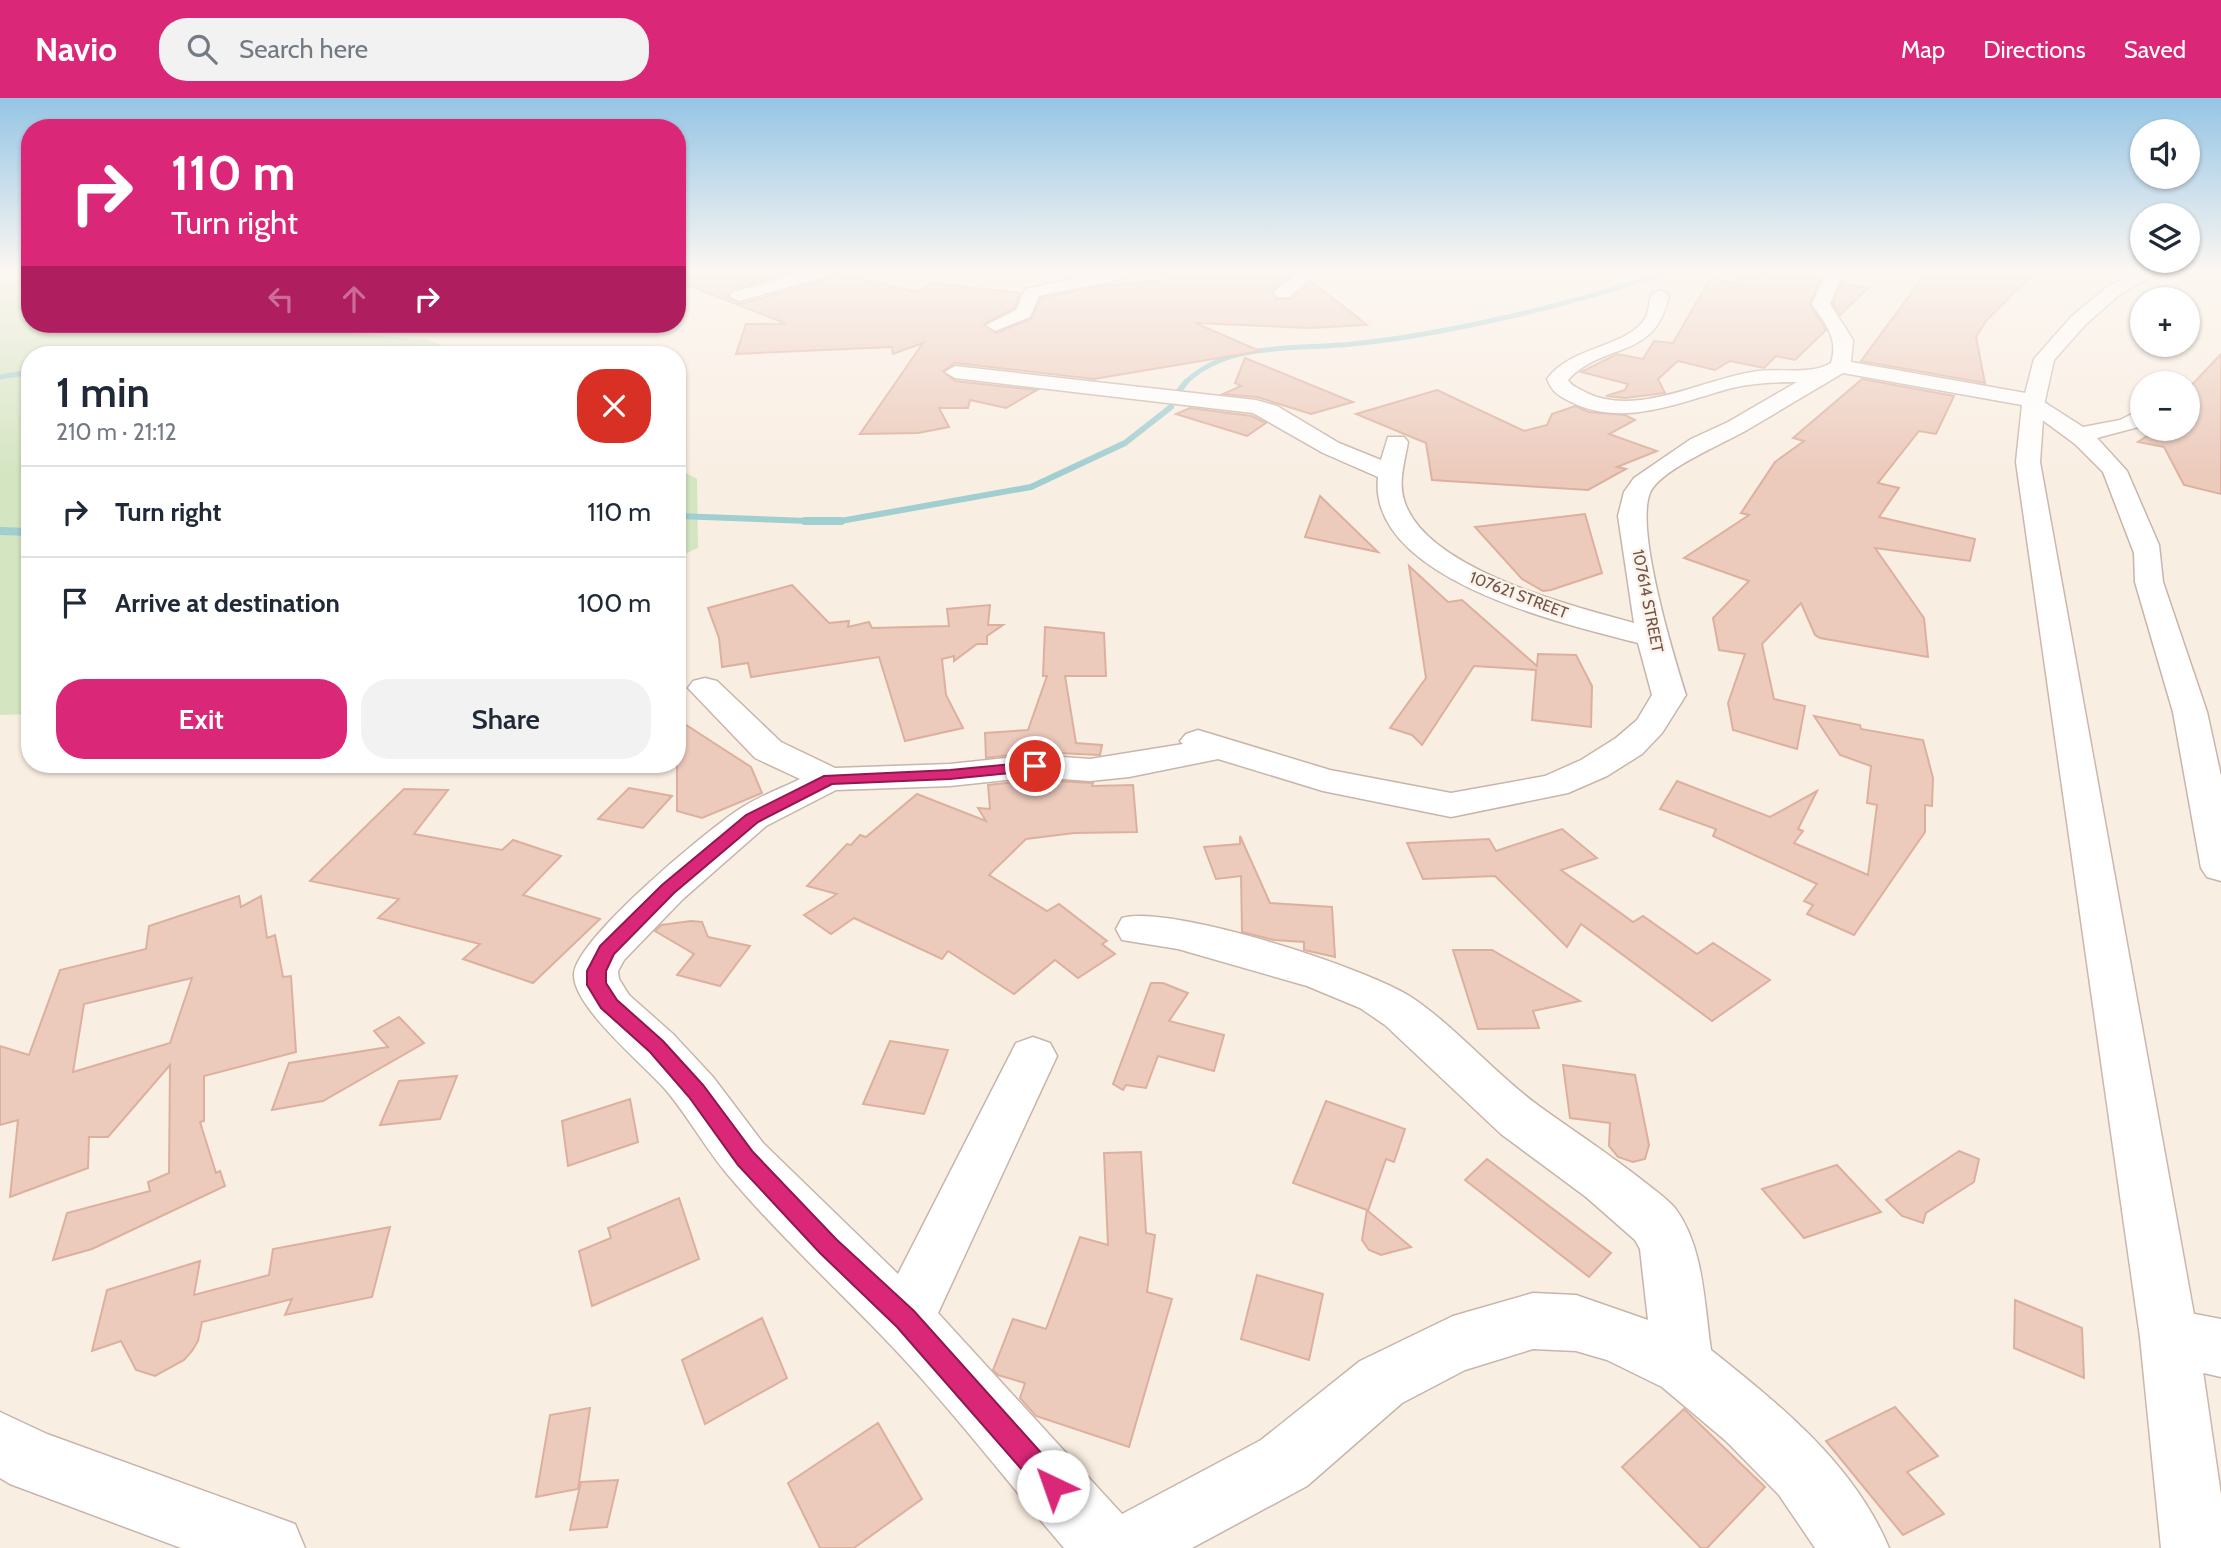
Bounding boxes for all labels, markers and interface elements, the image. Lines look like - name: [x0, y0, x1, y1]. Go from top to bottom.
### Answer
- search box: [159, 18, 649, 81]
- text: Navio: [35, 29, 117, 69]
- icon: search: [183, 30, 221, 68]
- text: Search here: [239, 33, 368, 65]
- text: Map: [1901, 35, 1945, 64]
- text: Directions: [1983, 35, 2086, 64]
- text: Saved: [2124, 35, 2186, 64]
- map controls: [2130, 119, 2200, 441]
- button: sound: [2130, 119, 2200, 189]
- text: 110 m: [171, 143, 295, 202]
- icon: right: [56, 147, 147, 238]
- text: Turn right: [171, 203, 298, 242]
- button: layers: [2130, 203, 2200, 273]
- icon: left: [262, 280, 300, 318]
- icon: ahead: [335, 280, 373, 318]
- icon: right: [408, 280, 446, 318]
- button: +: [2130, 287, 2200, 357]
- text: 1 min: [56, 366, 150, 418]
- button: close: [577, 369, 651, 443]
- button: −: [2130, 371, 2200, 441]
- text: 210 m · 21:12: [56, 418, 177, 446]
- icon: right: [56, 493, 94, 531]
- text: Turn right: [115, 496, 221, 528]
- text: 110 m: [587, 496, 651, 528]
- street label: 107614 STREET: [1629, 548, 1667, 655]
- street label: 107621 STREET: [1467, 568, 1571, 623]
- icon: arrive: [56, 584, 94, 622]
- text: Arrive at destination: [115, 587, 340, 619]
- text: 100 m: [578, 587, 651, 619]
- button: Exit: [56, 679, 347, 759]
- button: Share: [361, 679, 651, 759]
- pin: [1005, 736, 1065, 796]
- icon: arrive: [1016, 747, 1054, 785]
- position arrow: [1016, 1449, 1090, 1523]

